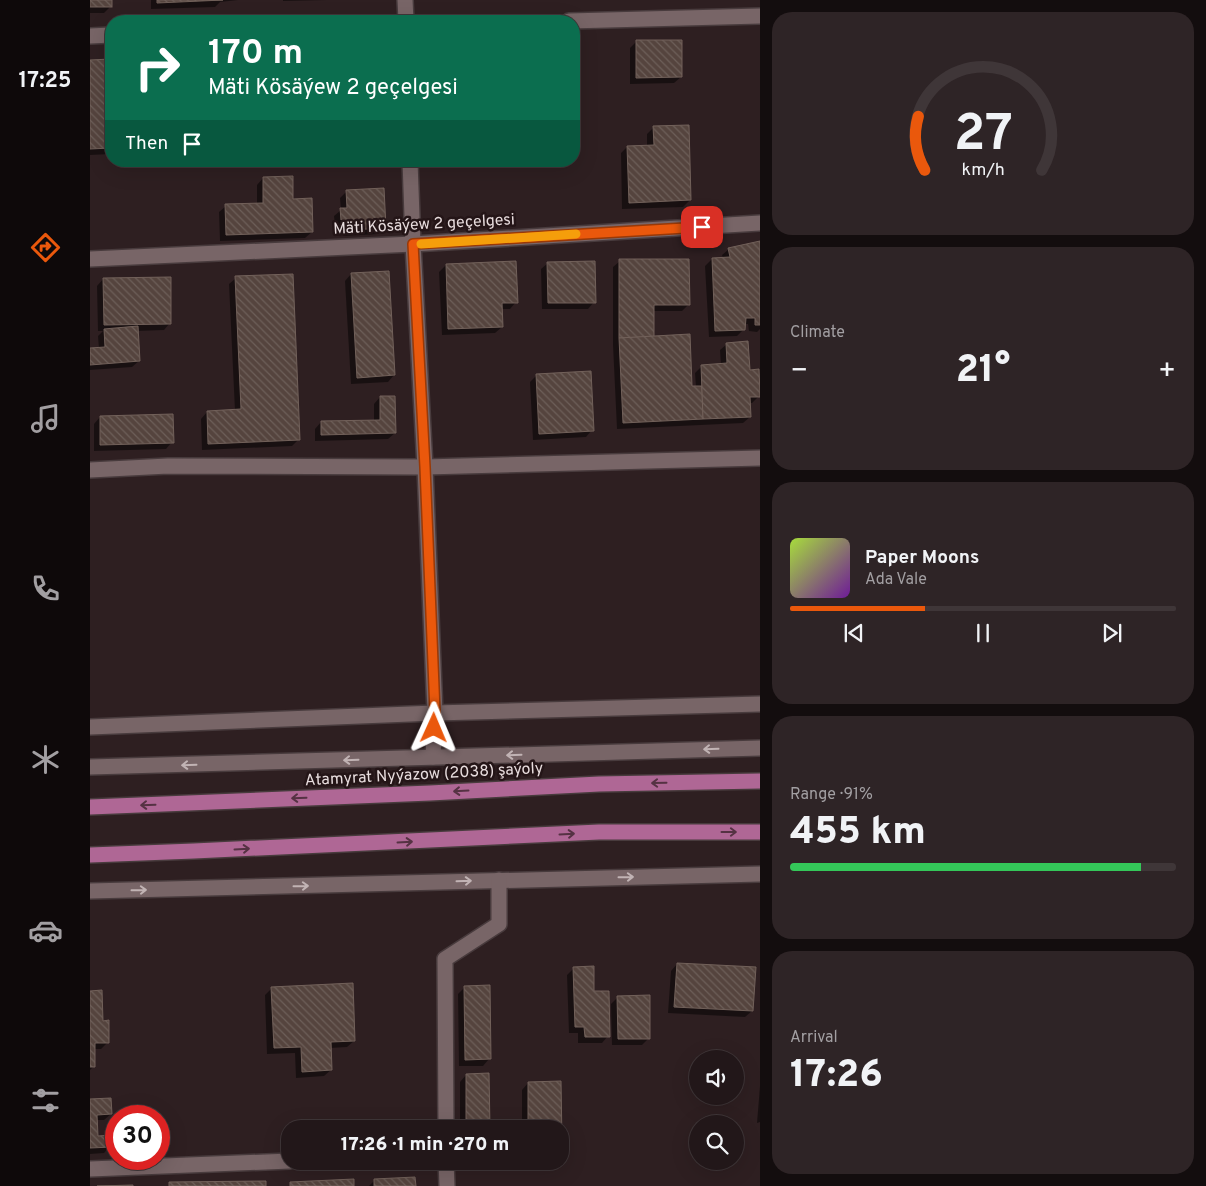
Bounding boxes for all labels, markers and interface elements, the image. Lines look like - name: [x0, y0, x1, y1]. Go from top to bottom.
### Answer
- text: 170 m: [208, 32, 303, 76]
- icon: right: [125, 35, 190, 100]
- text: 17:25: [19, 68, 71, 95]
- text: Mäti Kösäýew 2 geçelgesi: [208, 75, 458, 102]
- text: 27: [953, 103, 1013, 169]
- icon: arrive: [178, 130, 206, 158]
- text: Then: [125, 132, 168, 156]
- text: km/h: [961, 159, 1005, 182]
- pin: [681, 206, 723, 248]
- street label: Mäti Kösäýew 2 geçelgesi: [333, 210, 515, 240]
- icon: arrive: [688, 213, 716, 241]
- icon: directions: [28, 230, 63, 265]
- text: Climate: [790, 323, 845, 343]
- text: 21°: [956, 347, 1010, 396]
- text: −: [790, 354, 808, 390]
- text: +: [1158, 354, 1176, 390]
- icon: music: [28, 401, 63, 436]
- text: Paper Moons: [865, 546, 979, 570]
- text: Ada Vale: [865, 570, 927, 590]
- icon: phone: [28, 571, 63, 606]
- icon: previous: [840, 619, 868, 647]
- icon: pause: [969, 619, 997, 647]
- icon: next: [1098, 619, 1126, 647]
- position arrow: [407, 701, 459, 753]
- icon: climate: [28, 742, 63, 777]
- one-way arrow: [703, 745, 719, 754]
- one-way arrow: [506, 750, 522, 760]
- one-way arrow: [343, 755, 360, 765]
- street label: Atamyrat Nyýazow (2038) şaýoly: [304, 759, 544, 791]
- one-way arrow: [181, 760, 197, 769]
- one-way arrow: [651, 778, 667, 787]
- text: Range · 91%: [790, 785, 873, 805]
- one-way arrow: [453, 786, 470, 796]
- one-way arrow: [291, 794, 307, 803]
- one-way arrow: [140, 800, 156, 809]
- text: 455 km: [790, 809, 926, 858]
- one-way arrow: [721, 827, 737, 837]
- one-way arrow: [558, 829, 575, 839]
- one-way arrow: [396, 837, 412, 846]
- one-way arrow: [234, 844, 250, 854]
- one-way arrow: [618, 872, 634, 882]
- one-way arrow: [455, 877, 471, 886]
- one-way arrow: [292, 881, 309, 891]
- one-way arrow: [130, 885, 146, 895]
- icon: car: [28, 913, 63, 948]
- text: Arrival: [790, 1028, 838, 1048]
- map controls: [689, 1050, 744, 1170]
- button: sound: [689, 1050, 744, 1105]
- text: 17:26: [790, 1052, 883, 1101]
- icon: filters: [28, 1083, 63, 1118]
- speed limit sign: 30: [105, 1105, 170, 1170]
- button: search: [689, 1115, 744, 1170]
- text: 17:26 · 1 min · 270 m: [341, 1133, 509, 1157]

